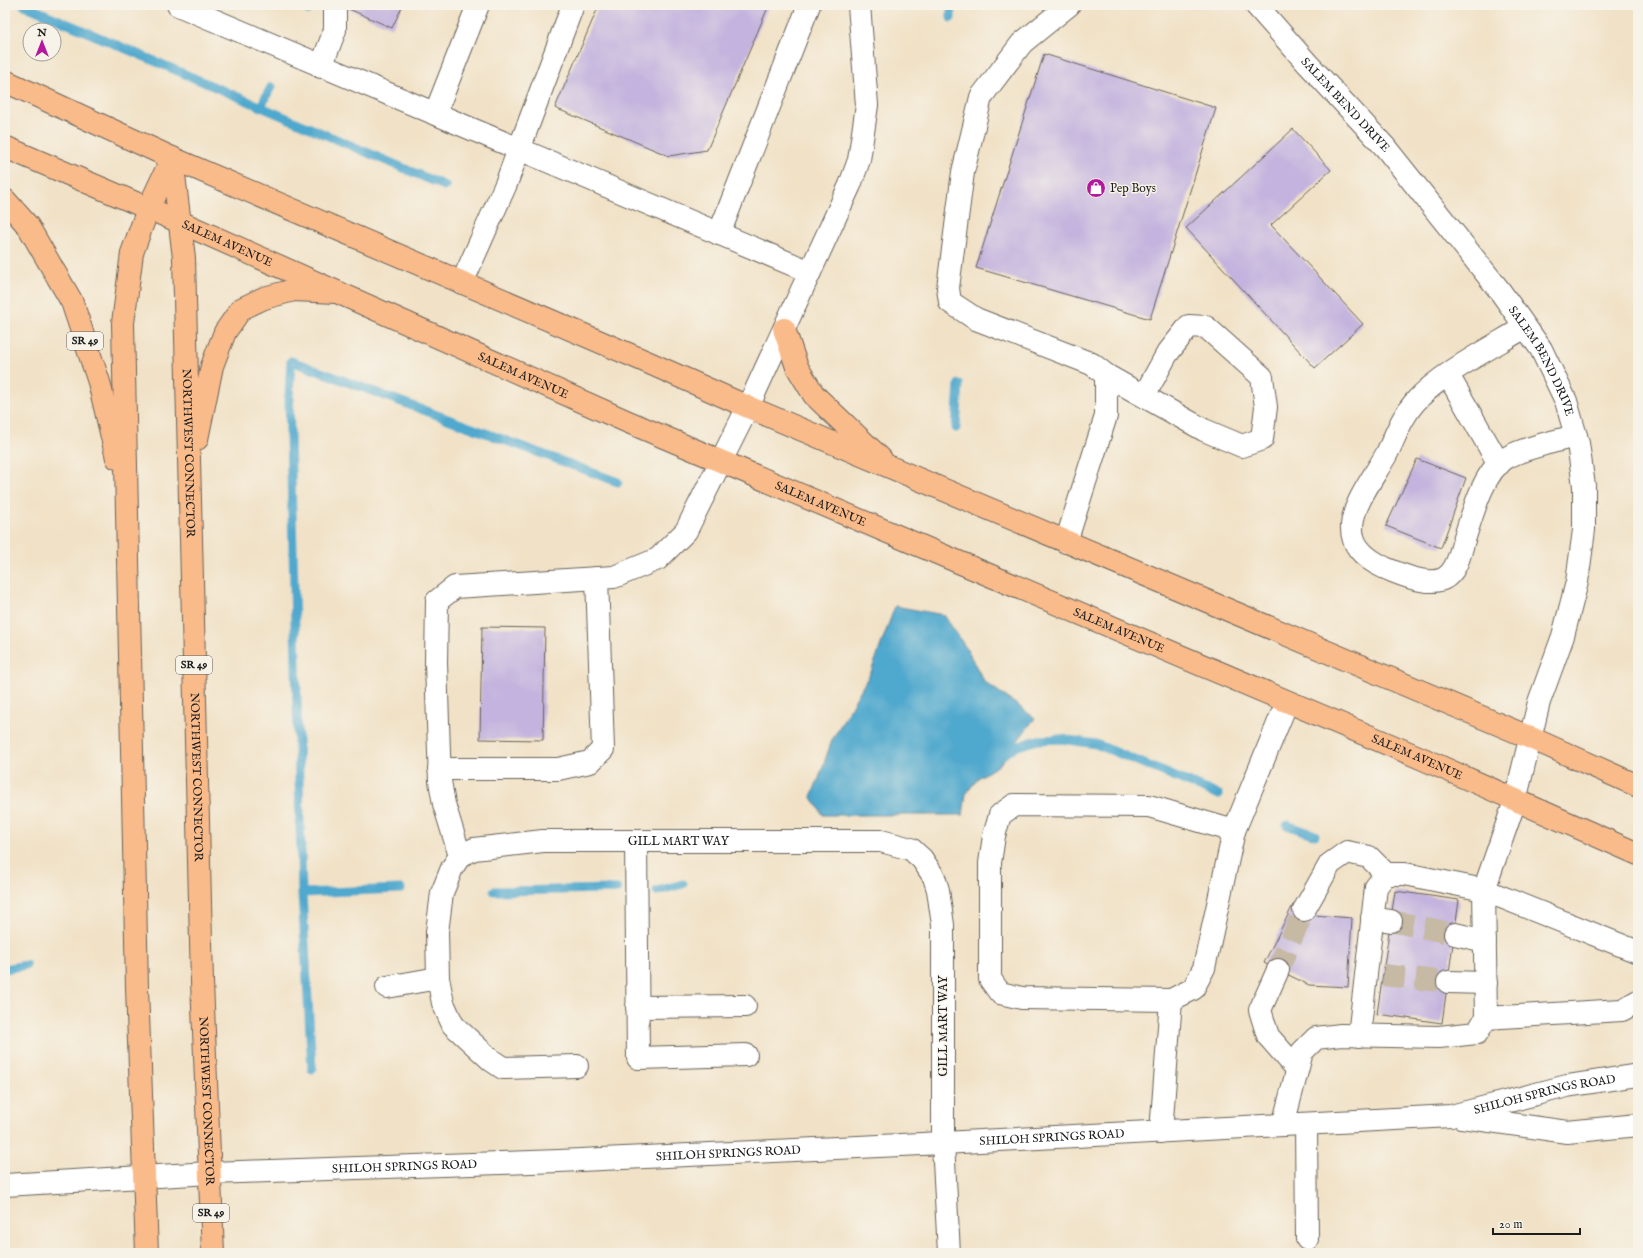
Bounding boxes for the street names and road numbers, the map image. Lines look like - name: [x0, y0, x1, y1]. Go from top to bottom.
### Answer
- street label: SALEM BEND DRIVE: [1298, 54, 1393, 155]
- street label: SALEM AVENUE: [180, 216, 275, 270]
- street label: SALEM BEND DRIVE: [1505, 303, 1577, 418]
- road number: SR 49: [67, 332, 103, 350]
- street label: SALEM AVENUE: [476, 348, 571, 402]
- street label: NORTHWEST CONNECTOR: [179, 369, 198, 539]
- street label: SALEM AVENUE: [773, 478, 869, 530]
- street label: SALEM AVENUE: [1071, 604, 1167, 656]
- road number: SR 49: [176, 656, 212, 674]
- street label: NORTHWEST CONNECTOR: [187, 692, 207, 863]
- street label: SALEM AVENUE: [1369, 731, 1465, 783]
- street label: GILL MART WAY: [628, 834, 730, 849]
- street label: GILL MART WAY: [936, 975, 951, 1077]
- street label: NORTHWEST CONNECTOR: [196, 1016, 218, 1187]
- street label: SHILOH SPRINGS ROAD: [1472, 1071, 1617, 1117]
- street label: SHILOH SPRINGS ROAD: [979, 1126, 1125, 1149]
- street label: SHILOH SPRINGS ROAD: [655, 1142, 801, 1164]
- street label: SHILOH SPRINGS ROAD: [332, 1156, 478, 1176]
- road number: SR 49: [193, 1204, 229, 1222]

